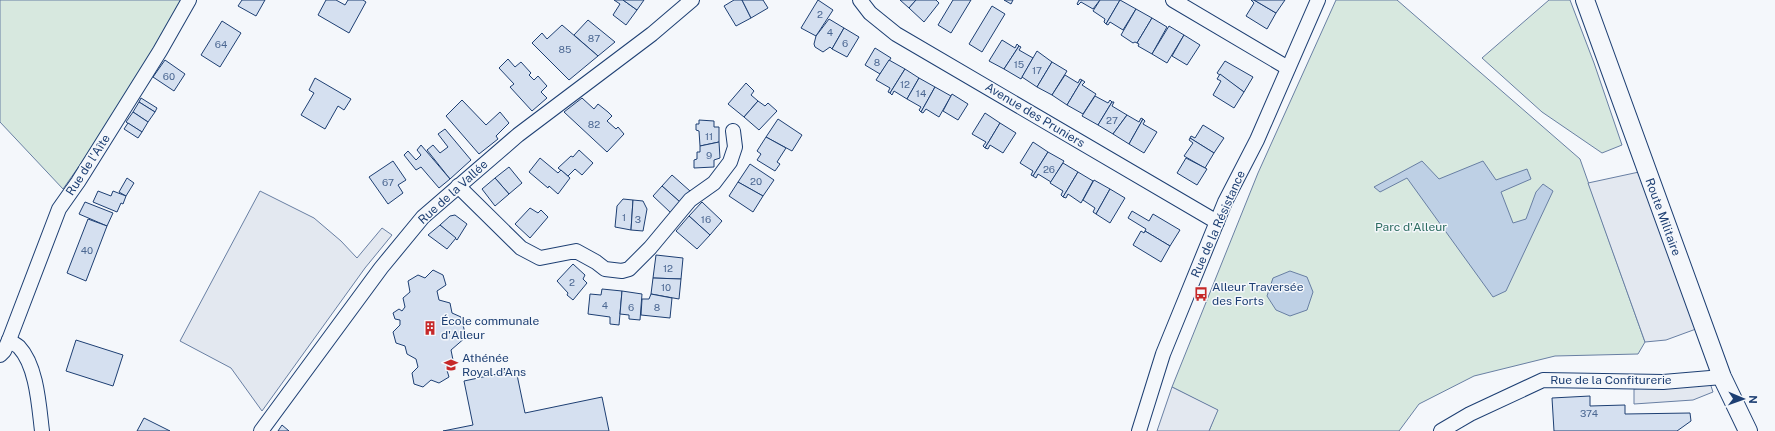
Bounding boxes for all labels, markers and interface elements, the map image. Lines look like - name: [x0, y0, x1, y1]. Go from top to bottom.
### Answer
- house number: 2: [817, 8, 823, 20]
- house number: 4: [827, 26, 833, 38]
- house number: 87: [588, 32, 600, 44]
- house number: 6: [842, 37, 848, 49]
- house number: 64: [215, 38, 227, 50]
- house number: 85: [559, 43, 571, 55]
- house number: 8: [874, 56, 880, 68]
- house number: 15: [1014, 58, 1024, 70]
- house number: 17: [1032, 64, 1042, 76]
- house number: 60: [163, 70, 175, 82]
- house number: 12: [900, 78, 910, 90]
- street label: Avenue des Pruniers: [983, 80, 1087, 150]
- house number: 14: [916, 87, 926, 99]
- house number: 27: [1106, 114, 1118, 126]
- house number: 82: [588, 118, 600, 130]
- house number: 11: [705, 130, 713, 142]
- street label: Rue de l'Aîte: [63, 132, 113, 198]
- house number: 9: [706, 149, 712, 161]
- street label: Rue de la Vallée: [415, 157, 491, 227]
- house number: 26: [1043, 163, 1055, 175]
- street label: Rue de la Résistance: [1188, 168, 1248, 280]
- house number: 20: [750, 175, 762, 187]
- house number: 67: [382, 176, 394, 188]
- street label: Route Militaire: [1642, 176, 1684, 258]
- house number: 1: [622, 211, 626, 223]
- house number: 3: [635, 213, 641, 225]
- house number: 16: [701, 213, 711, 225]
- park label: Parc d'Alleur: [1375, 220, 1447, 234]
- house number: 40: [81, 244, 93, 256]
- house number: 12: [663, 262, 673, 274]
- house number: 2: [569, 276, 575, 288]
- place label: Alleur Traversée des Forts: [1212, 280, 1304, 308]
- house number: 10: [661, 281, 671, 293]
- bus stop icon: Alleur Traversée des Forts: [1193, 286, 1209, 302]
- house number: 4: [602, 299, 608, 311]
- house number: 6: [628, 301, 634, 313]
- house number: 8: [654, 301, 660, 313]
- place label: École communale d'Alleur: [441, 314, 539, 342]
- building icon: École communale d'Alleur: [422, 320, 438, 336]
- place label: Athénée Royal d’Ans: [462, 351, 526, 379]
- school or university icon: Athénée Royal d’Ans: [443, 357, 459, 373]
- street label: Rue de la Confiturerie: [1550, 373, 1672, 387]
- north arrow: [1723, 379, 1763, 419]
- text: N: [1747, 395, 1759, 404]
- house number: 374: [1580, 407, 1598, 419]

